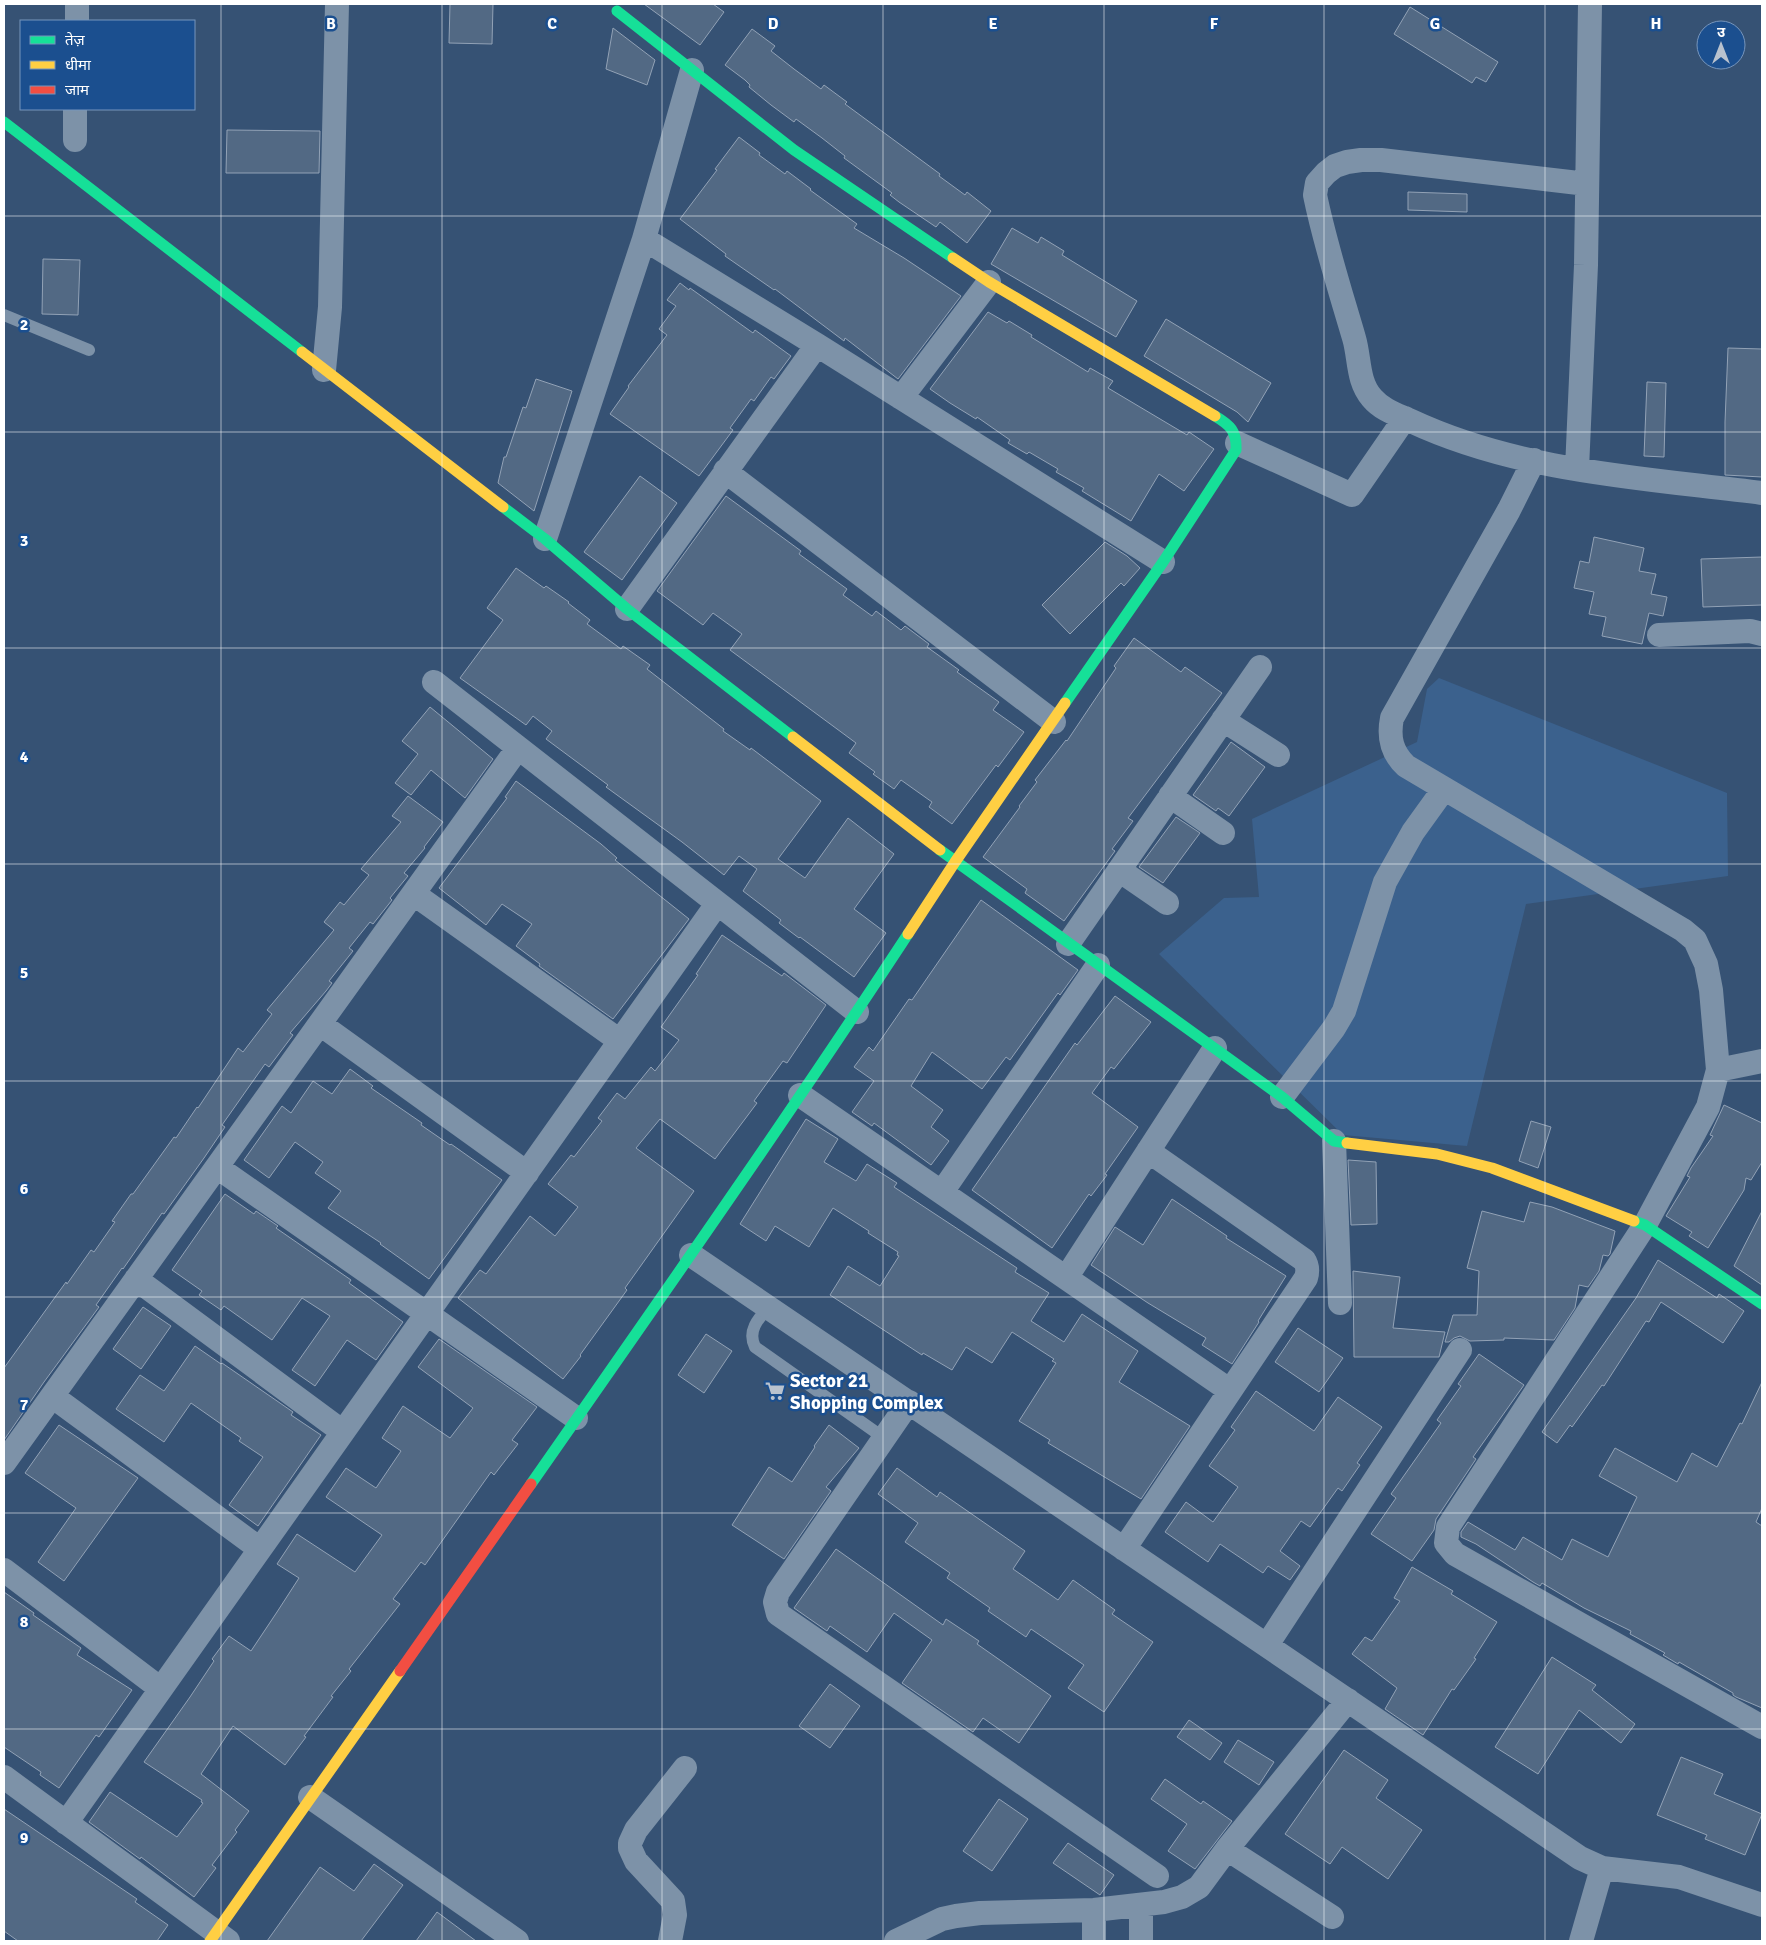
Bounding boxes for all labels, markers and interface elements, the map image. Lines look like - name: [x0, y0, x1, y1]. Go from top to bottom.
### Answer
- text: B: [326, 14, 336, 34]
- text: C: [547, 14, 557, 34]
- text: D: [768, 14, 779, 34]
- text: E: [988, 14, 998, 34]
- text: F: [1210, 14, 1219, 34]
- text: G: [1430, 14, 1440, 34]
- text: H: [1651, 14, 1661, 34]
- legend: [20, 20, 195, 110]
- north arrow: [1696, 20, 1746, 70]
- text: उ: [1717, 24, 1726, 41]
- text: तेज़: [65, 31, 86, 49]
- text: धीमा: [65, 56, 92, 74]
- text: जाम: [65, 81, 90, 99]
- text: 2: [20, 315, 28, 335]
- text: 3: [20, 531, 28, 551]
- text: 4: [20, 747, 29, 767]
- text: 5: [20, 963, 28, 983]
- text: 6: [20, 1179, 29, 1199]
- place label: Sector 21 Shopping Complex: [790, 1369, 944, 1415]
- supermarket icon: Sector 21 Shopping Complex: [764, 1380, 786, 1402]
- text: 7: [20, 1395, 29, 1415]
- text: 8: [20, 1612, 29, 1632]
- text: 9: [20, 1828, 29, 1848]

